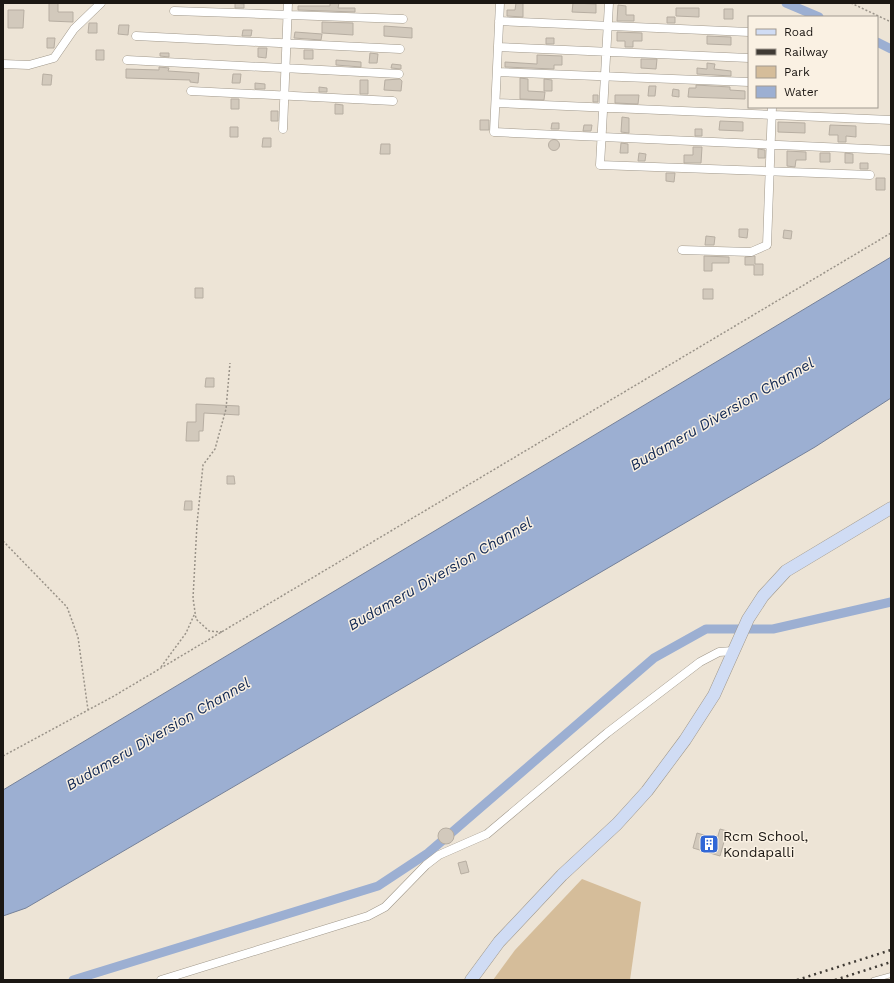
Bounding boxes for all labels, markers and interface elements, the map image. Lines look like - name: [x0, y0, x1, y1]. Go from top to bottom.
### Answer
- legend: [748, 16, 878, 108]
- text: Road: [784, 25, 813, 39]
- text: Railway: [784, 45, 829, 59]
- text: Park: [784, 65, 810, 79]
- text: Water: [784, 85, 819, 99]
- water label: Budameru Diversion Channel: [627, 354, 818, 474]
- water label: Budameru Diversion Channel: [345, 514, 536, 634]
- water label: Budameru Diversion Channel: [63, 674, 254, 794]
- place label: Rcm School, Kondapalli: [723, 828, 808, 860]
- building icon: Rcm School, Kondapalli: [698, 833, 720, 855]

